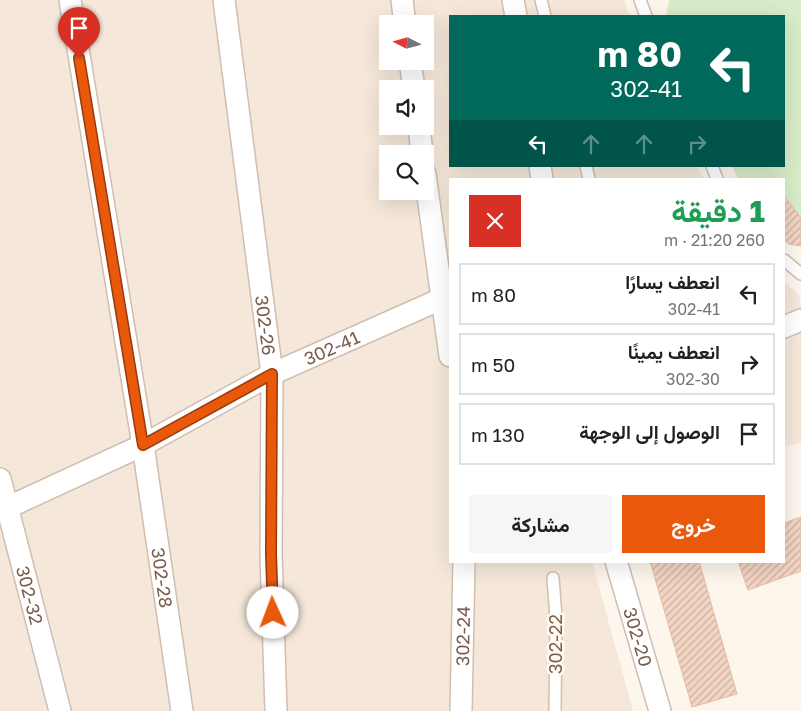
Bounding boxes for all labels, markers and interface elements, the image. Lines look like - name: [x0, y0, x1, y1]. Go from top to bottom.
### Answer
- pin: [58, 7, 100, 58]
- icon: arrive: [65, 14, 93, 42]
- north arrow: [379, 15, 434, 70]
- map controls: [379, 15, 434, 200]
- text: 80 m: [597, 33, 682, 75]
- icon: left: [700, 35, 765, 100]
- text: 302-41: [610, 75, 682, 102]
- button: sound: [379, 80, 434, 135]
- icon: left: [524, 130, 552, 158]
- icon: ahead: [577, 130, 605, 158]
- icon: ahead: [630, 130, 658, 158]
- icon: right: [683, 130, 711, 158]
- button: search: [379, 145, 434, 200]
- text: 1 دقيقة: [671, 193, 765, 229]
- button: close: [469, 195, 521, 247]
- text: 260 m · 21:20: [664, 230, 765, 250]
- text: انعطف يسارًا: [625, 270, 720, 293]
- icon: left: [735, 280, 763, 308]
- text: 80 m: [471, 283, 516, 306]
- street label: 302-26: [251, 294, 281, 357]
- text: 302-41: [668, 299, 720, 319]
- street label: 302-41: [300, 325, 363, 369]
- text: انعطف يمينًا: [628, 340, 720, 363]
- icon: right: [735, 350, 763, 378]
- text: 50 m: [471, 353, 515, 376]
- text: 302-30: [666, 369, 720, 389]
- text: الوصول إلى الوجهة: [579, 420, 720, 443]
- icon: arrive: [735, 420, 763, 448]
- text: 130 m: [471, 423, 525, 446]
- button: مشاركة: [469, 495, 612, 553]
- button: خروج: [622, 495, 765, 553]
- street label: 302-28: [147, 546, 178, 609]
- street label: 302-32: [12, 563, 48, 627]
- position arrow: [246, 586, 298, 638]
- street label: 302-20: [619, 605, 657, 669]
- street label: 302-24: [451, 606, 474, 666]
- street label: 302-22: [544, 614, 566, 674]

